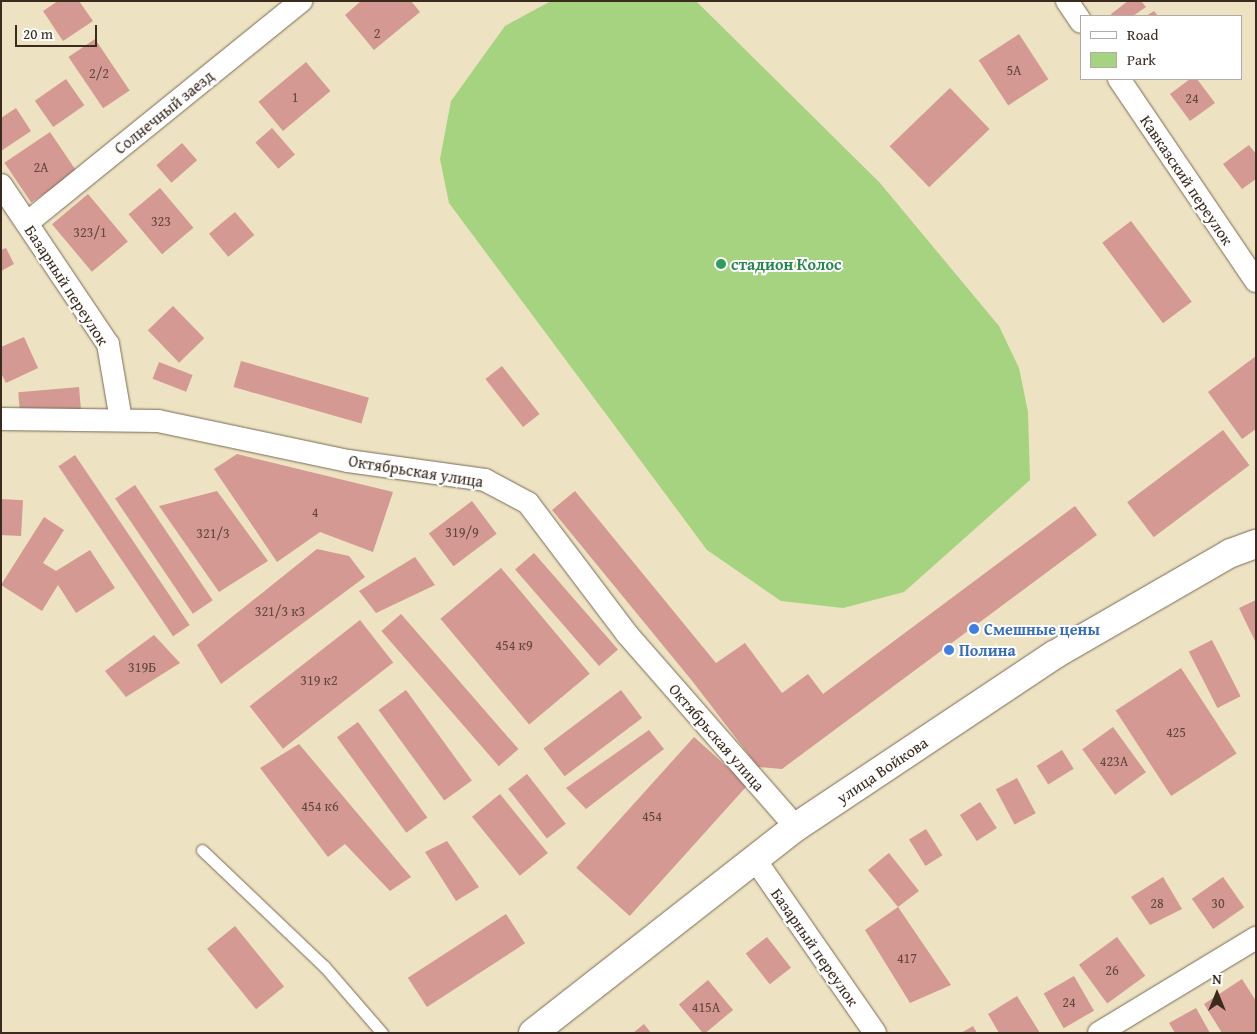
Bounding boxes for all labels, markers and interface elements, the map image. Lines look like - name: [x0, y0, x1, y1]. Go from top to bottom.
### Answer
- scale bar: [18, 15, 100, 47]
- legend: [1080, 15, 1242, 80]
- text: 20 m: [23, 23, 53, 44]
- text: Road: [1127, 24, 1158, 45]
- house number: 2: [374, 25, 380, 41]
- text: Park: [1127, 49, 1156, 70]
- house number: 5А: [1006, 62, 1022, 78]
- house number: 2/2: [89, 65, 109, 81]
- street label: Солнечный заезд: [110, 66, 218, 158]
- house number: 1: [292, 89, 298, 105]
- house number: 24: [1185, 90, 1199, 106]
- street label: Кавказский переулок: [1136, 111, 1238, 249]
- house number: 2А: [33, 159, 49, 175]
- house number: 323: [151, 213, 171, 229]
- street label: Базарный переулок: [21, 221, 113, 349]
- house number: 323/1: [73, 224, 107, 240]
- place label: стадион Колос: [731, 254, 841, 274]
- marker: стадион Колос: [715, 258, 727, 270]
- street label: Октябрьская улица: [347, 451, 485, 491]
- house number: 4: [312, 504, 318, 520]
- house number: 319/9: [445, 524, 479, 540]
- house number: 321/3: [196, 525, 230, 541]
- house number: 321/3 к3: [255, 603, 305, 619]
- place label: Смешные цены: [984, 619, 1100, 639]
- marker: Смешные цены: [968, 623, 980, 635]
- house number: 454 к9: [495, 637, 533, 653]
- place label: Полина: [959, 640, 1016, 660]
- marker: Полина: [943, 644, 955, 656]
- house number: 319Б: [128, 659, 156, 675]
- house number: 319 к2: [300, 672, 338, 688]
- street label: Октябрьская улица: [665, 679, 769, 795]
- house number: 425: [1166, 724, 1186, 740]
- street label: улица Войкова: [833, 733, 931, 807]
- house number: 423А: [1100, 753, 1128, 769]
- house number: 454 к6: [301, 798, 339, 814]
- house number: 454: [642, 808, 662, 824]
- street label: Базарный переулок: [767, 884, 863, 1010]
- house number: 28: [1150, 895, 1164, 911]
- house number: 30: [1211, 895, 1225, 911]
- house number: 417: [897, 950, 917, 966]
- house number: 26: [1105, 962, 1119, 978]
- north arrow: [1192, 969, 1242, 1019]
- text: N: [1212, 969, 1222, 989]
- house number: 24: [1062, 994, 1076, 1010]
- house number: 415А: [692, 999, 720, 1015]

